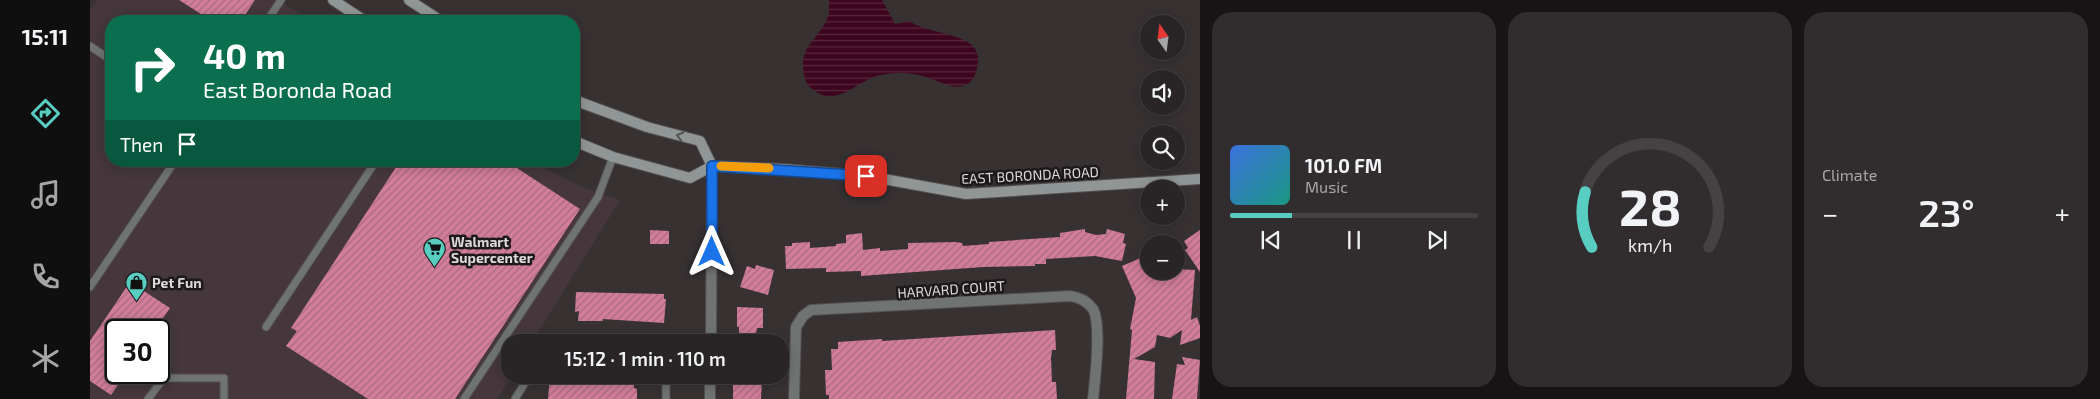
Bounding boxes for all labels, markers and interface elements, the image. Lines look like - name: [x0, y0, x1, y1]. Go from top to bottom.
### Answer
- north arrow: [1140, 15, 1185, 60]
- map controls: [1140, 15, 1185, 280]
- text: 15:11: [22, 23, 68, 49]
- text: 40 m: [203, 34, 286, 76]
- icon: right: [120, 35, 185, 100]
- button: sound: [1140, 70, 1185, 115]
- text: East Boronda Road: [203, 76, 392, 102]
- icon: directions: [28, 96, 63, 131]
- button: search: [1140, 125, 1185, 170]
- icon: arrive: [173, 130, 201, 158]
- one-way arrow: [676, 131, 684, 141]
- text: Then: [120, 133, 163, 156]
- text: 101.0 FM: [1305, 154, 1382, 177]
- pin: [845, 155, 887, 197]
- icon: arrive: [852, 162, 880, 190]
- street label: EAST BORONDA ROAD: [961, 163, 1099, 187]
- text: Climate: [1822, 165, 1877, 184]
- text: 28: [1619, 174, 1681, 236]
- icon: music: [28, 177, 63, 212]
- text: Music: [1305, 177, 1348, 196]
- button: +: [1140, 180, 1185, 225]
- text: 23°: [1918, 189, 1975, 235]
- text: −: [1822, 196, 1838, 230]
- text: +: [2055, 196, 2070, 230]
- position arrow: [685, 225, 737, 277]
- icon: previous: [1257, 226, 1285, 254]
- icon: pause: [1340, 226, 1368, 254]
- icon: next: [1423, 226, 1451, 254]
- place label: Walmart Supercenter: [451, 233, 533, 266]
- text: km/h: [1628, 234, 1672, 256]
- button: −: [1140, 235, 1185, 280]
- supermarket icon: Walmart Supercenter: [423, 237, 447, 268]
- icon: phone: [28, 259, 63, 294]
- shop icon: Pet Fun: [124, 270, 148, 301]
- place label: Pet Fun: [152, 274, 202, 291]
- street label: HARVARD COURT: [897, 277, 1005, 301]
- speed limit sign: 30: [105, 319, 170, 384]
- icon: climate: [28, 341, 63, 376]
- text: 15:12 · 1 min · 110 m: [564, 347, 726, 370]

